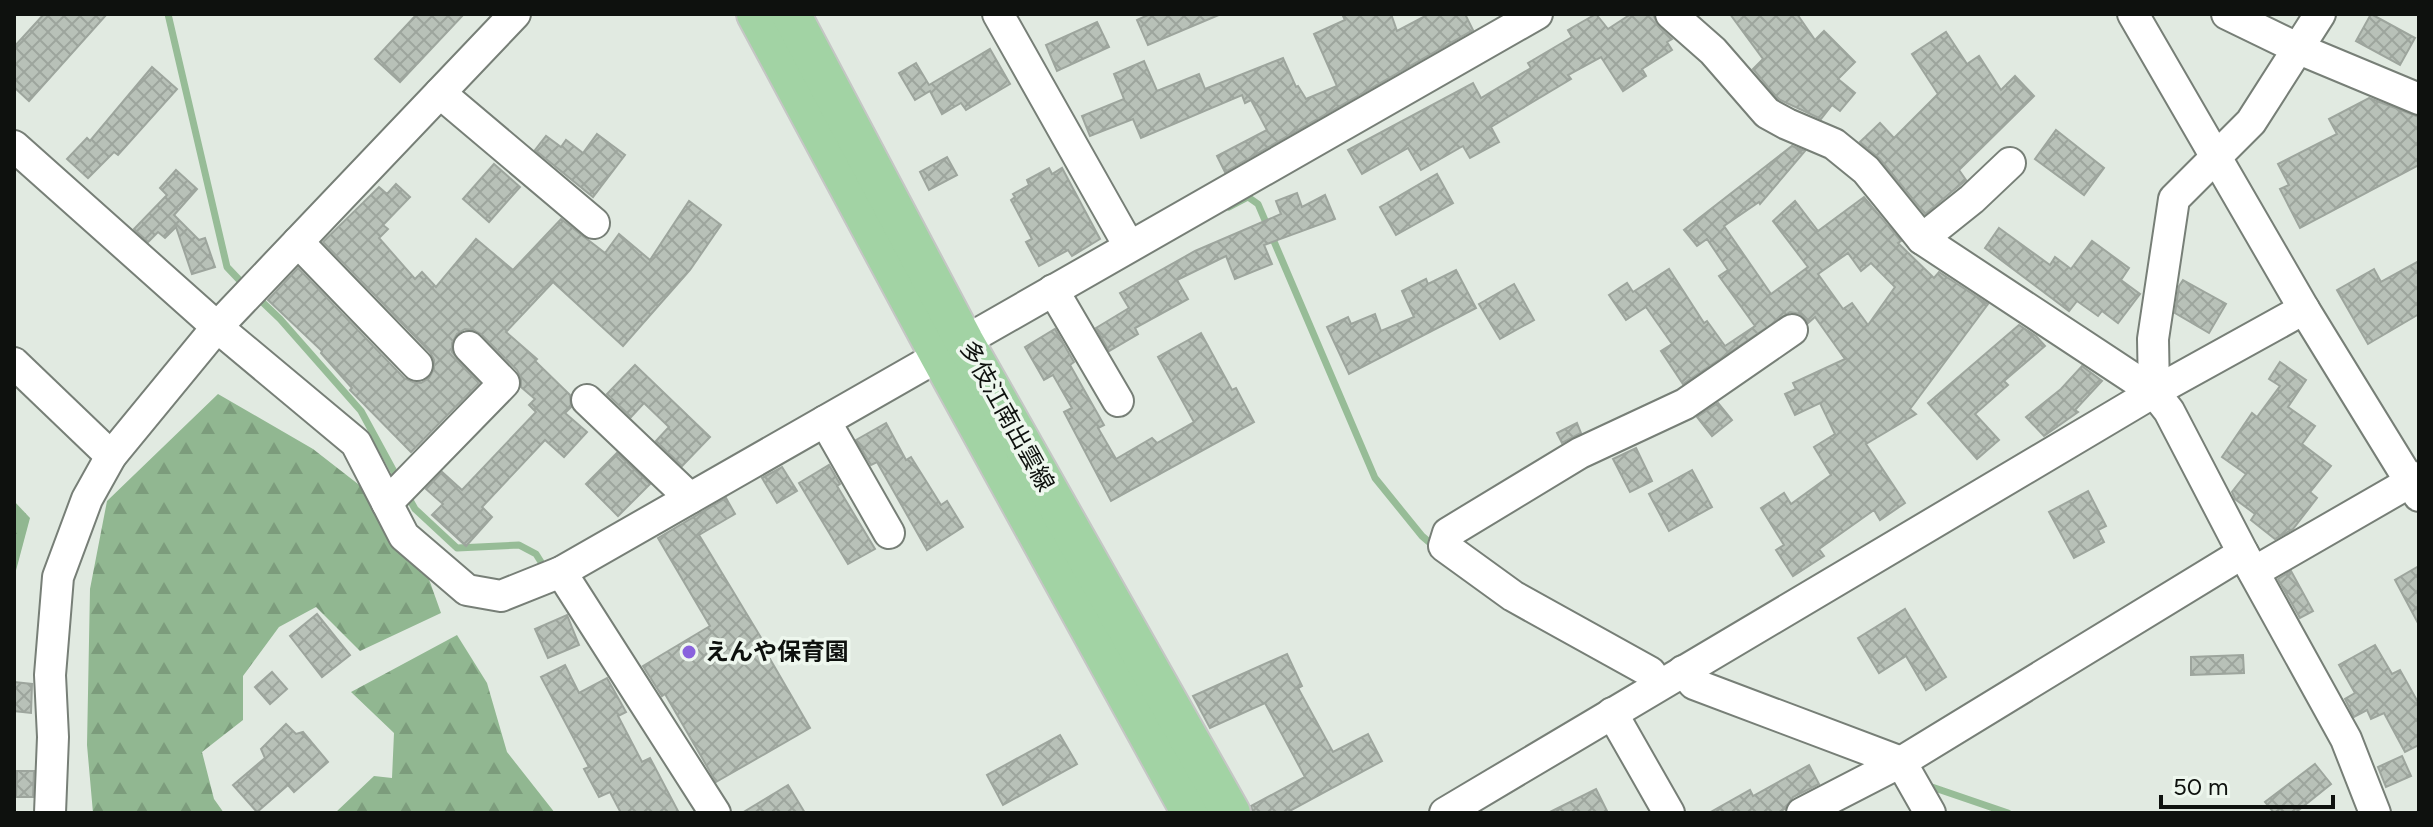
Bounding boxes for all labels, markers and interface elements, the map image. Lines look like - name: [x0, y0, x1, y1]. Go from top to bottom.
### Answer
- street label: 多伎江南出雲線: [954, 335, 1061, 496]
- place label: えんや保育園: [705, 637, 849, 666]
- marker: えんや保育園: [680, 643, 698, 661]
- scale bar: [2161, 759, 2333, 809]
- text: 50 m: [2173, 772, 2229, 801]

